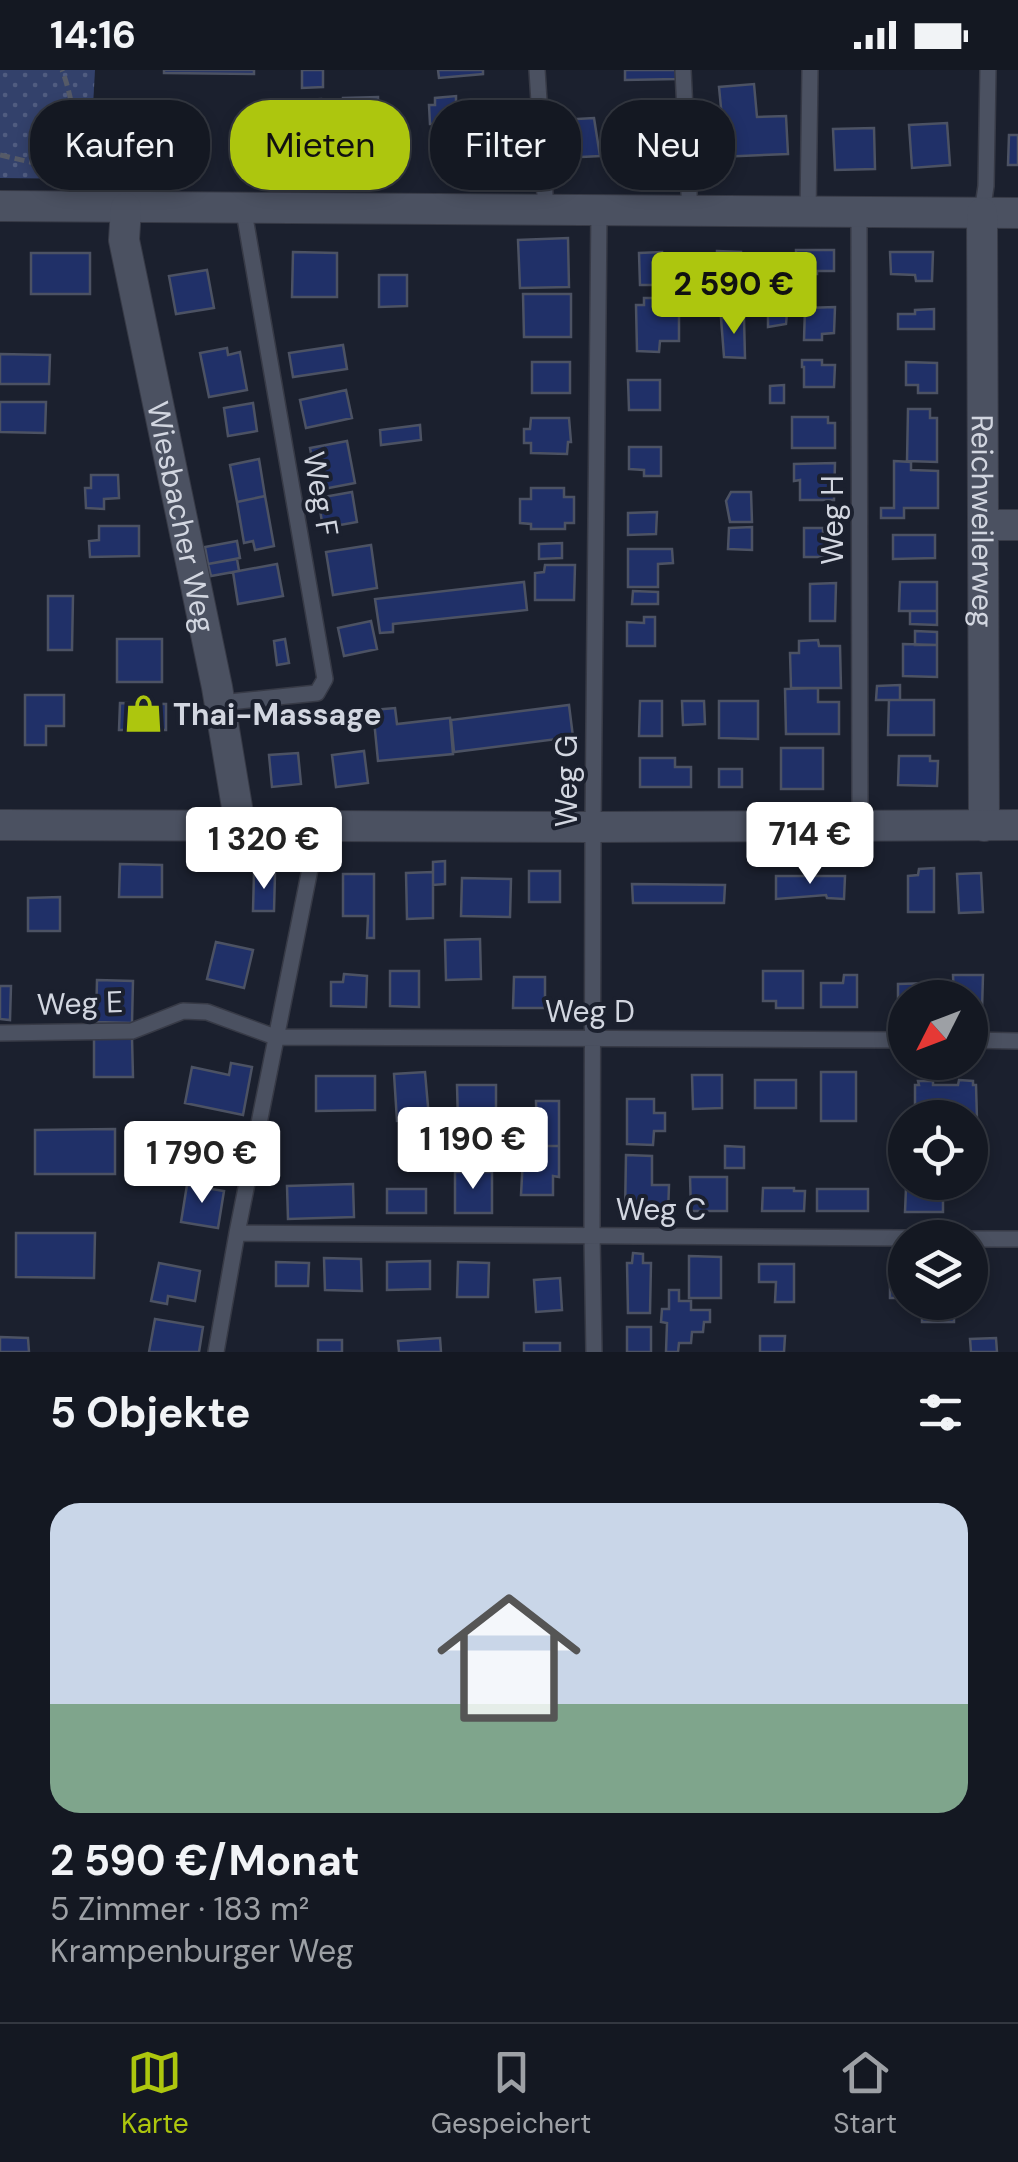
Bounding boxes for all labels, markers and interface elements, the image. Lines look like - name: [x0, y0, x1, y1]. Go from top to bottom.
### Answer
- text: 14:16: [50, 10, 136, 60]
- chip: Kaufen: [30, 100, 210, 190]
- chip: Mieten: [230, 100, 410, 190]
- chip: Filter: [430, 100, 581, 190]
- chip: Neu: [601, 100, 735, 190]
- pin: 2 590 €: [642, 252, 826, 337]
- text: 2 590 €: [674, 263, 794, 305]
- street label: Wiesbacher Weg: [139, 398, 225, 636]
- street label: Reichweilerweg: [963, 414, 1003, 628]
- street label: Weg F: [294, 449, 348, 539]
- street label: Weg H: [813, 475, 852, 565]
- shop icon: Thai-Massage: [122, 693, 164, 735]
- place label: Thai-Massage: [173, 695, 382, 734]
- street label: Weg G: [547, 735, 586, 827]
- pin: 714 €: [740, 802, 880, 887]
- pin: 1 320 €: [172, 807, 356, 892]
- text: 714 €: [768, 813, 852, 855]
- text: 1 320 €: [208, 818, 320, 860]
- north arrow: [888, 980, 988, 1080]
- map controls: [888, 980, 988, 1320]
- street label: Weg E: [36, 982, 124, 1024]
- street label: Weg D: [545, 992, 635, 1031]
- button: locate: [888, 1100, 988, 1200]
- pin: 1 190 €: [381, 1107, 565, 1192]
- text: 1 190 €: [420, 1118, 526, 1160]
- pin: 1 790 €: [110, 1121, 294, 1206]
- text: 1 790 €: [146, 1132, 258, 1174]
- street label: Weg C: [616, 1190, 706, 1229]
- button: layers: [888, 1220, 988, 1320]
- text: 5 Objekte: [50, 1385, 250, 1440]
- icon: filters: [913, 1385, 968, 1440]
- icon: home: [419, 1568, 599, 1748]
- text: 2 590 €/Monat: [50, 1833, 360, 1888]
- text: 5 Zimmer · 183 m²: [50, 1888, 309, 1930]
- text: Krampenburger Weg: [50, 1930, 354, 1972]
- tab: Karte: [121, 2045, 189, 2142]
- tab: Gespeichert: [431, 2045, 591, 2142]
- tab: Start: [833, 2045, 897, 2142]

